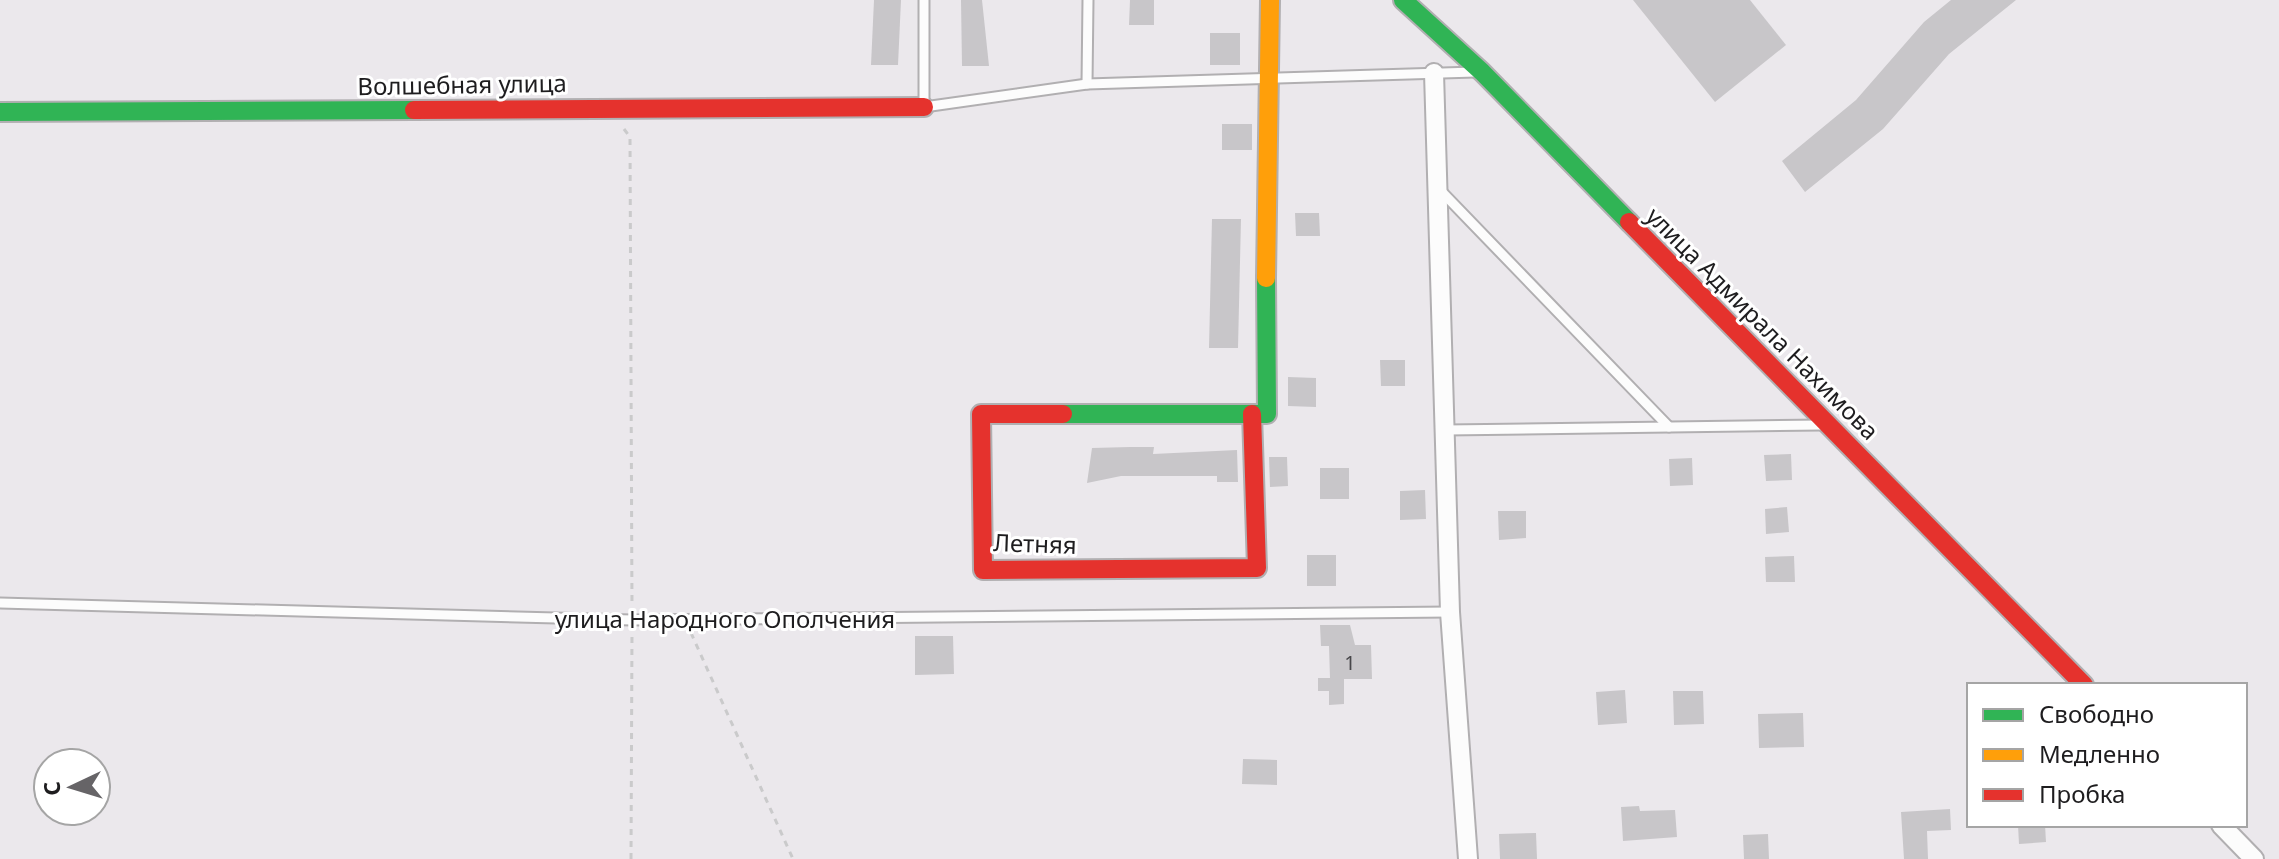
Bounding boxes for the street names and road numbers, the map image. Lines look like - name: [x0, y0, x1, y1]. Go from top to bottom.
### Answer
- street label: Волшебная улица: [357, 66, 567, 102]
- street label: улица Адмирала Нахимова: [1639, 199, 1887, 447]
- street label: Летняя: [993, 525, 1077, 561]
- street label: улица Народного Ополчения: [555, 602, 895, 635]

